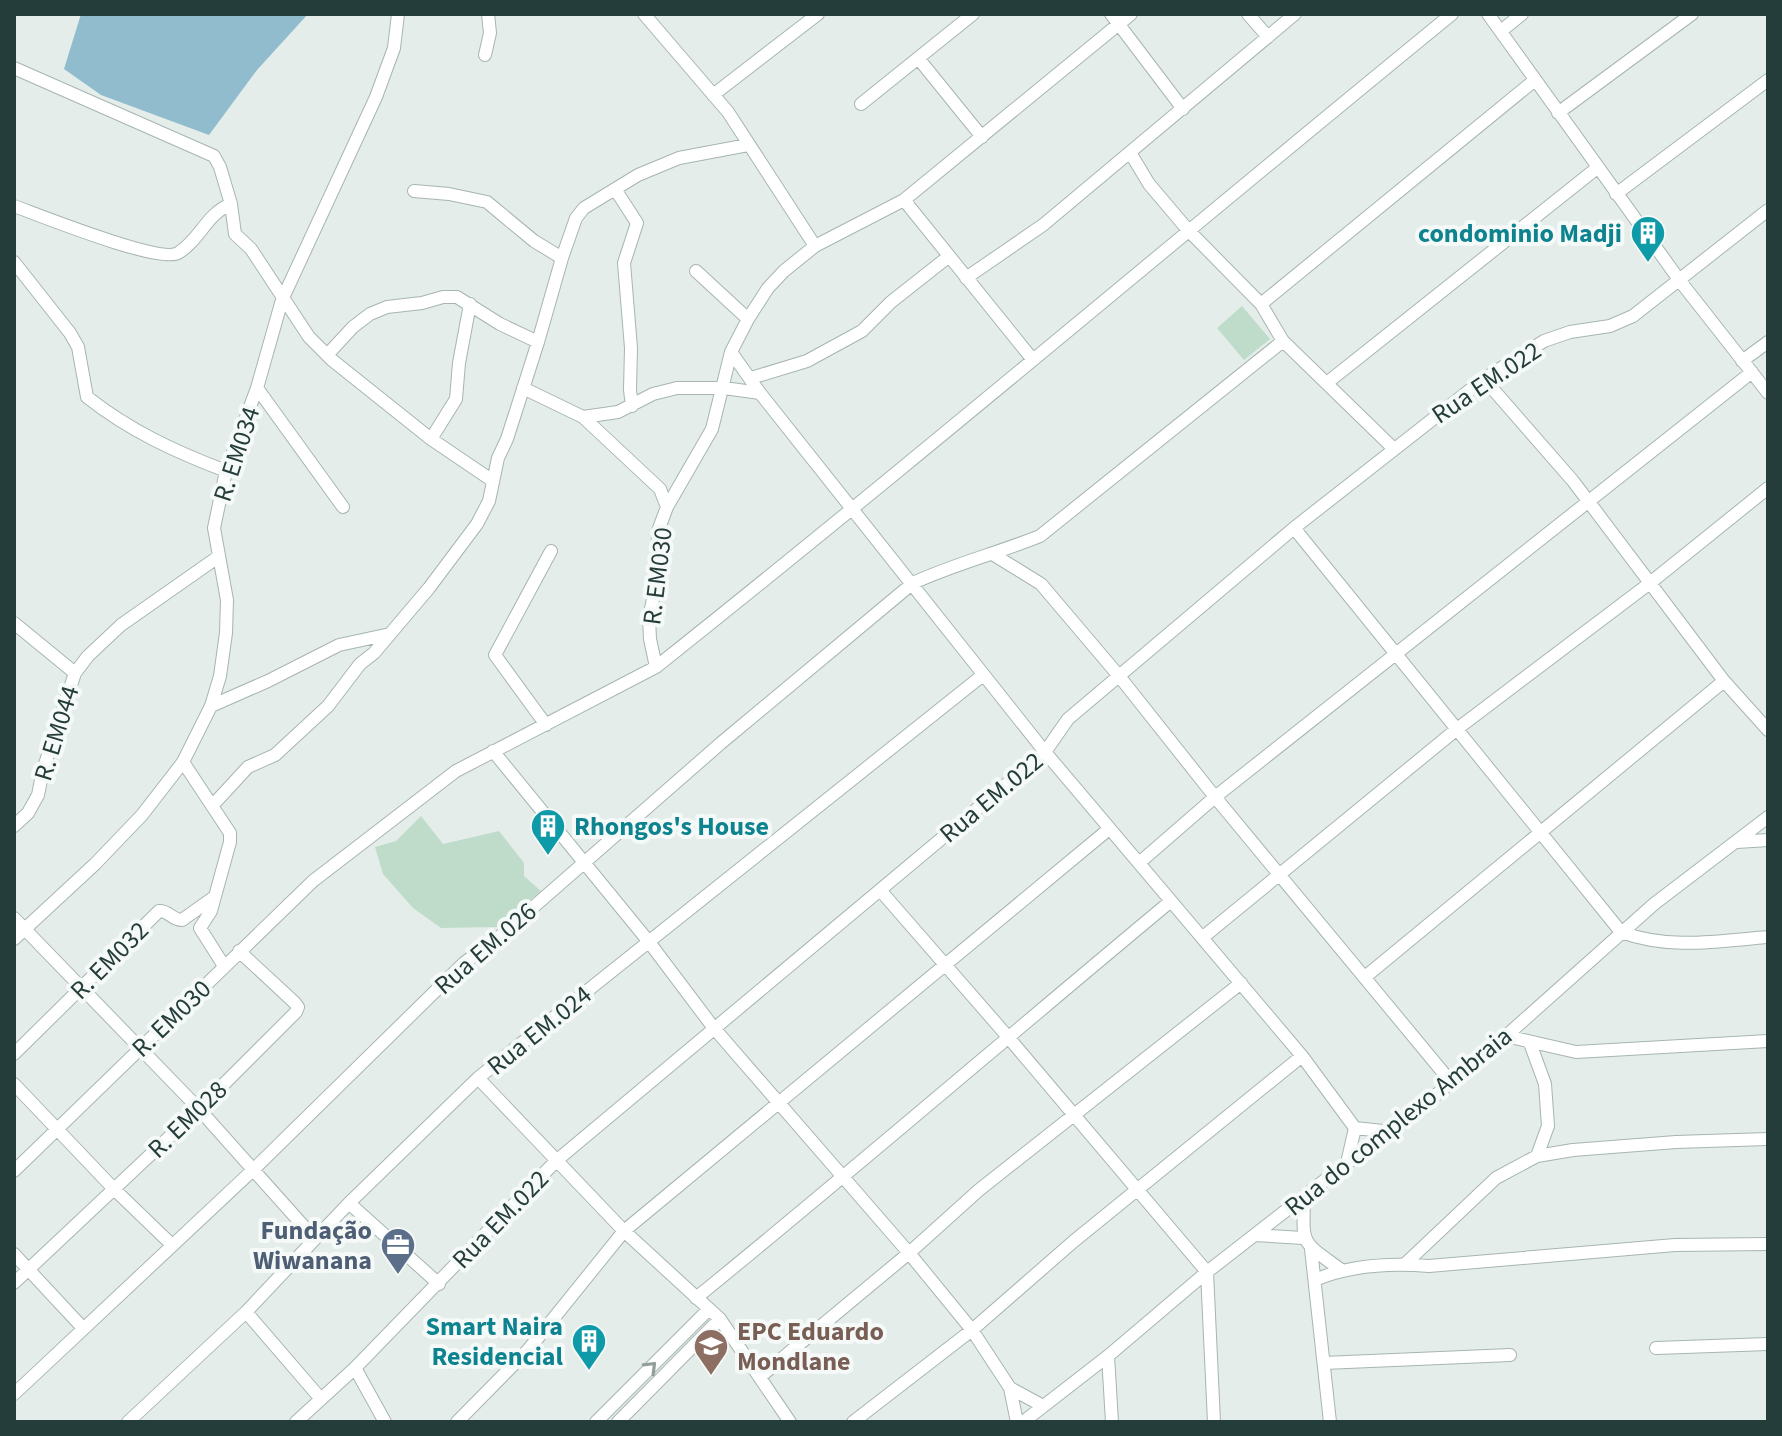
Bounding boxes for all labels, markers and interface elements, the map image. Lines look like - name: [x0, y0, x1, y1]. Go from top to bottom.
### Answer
- building icon: condominio Madji: [1629, 214, 1667, 264]
- place label: condominio Madji: [1418, 215, 1622, 252]
- street label: Rua EM.022: [1424, 332, 1548, 433]
- street label: R. EM034: [204, 402, 269, 506]
- street label: R. EM030: [633, 525, 682, 627]
- street label: R. EM044: [24, 681, 88, 785]
- street label: Rua EM.022: [932, 743, 1051, 852]
- building icon: Rhongos's House: [529, 807, 567, 857]
- place label: Rhongos's House: [574, 808, 769, 845]
- street label: Rua EM.026: [426, 893, 545, 1003]
- street label: R. EM032: [62, 913, 157, 1008]
- street label: R. EM030: [123, 971, 219, 1066]
- street label: Rua EM.024: [479, 977, 600, 1084]
- street label: Rua do complexo Ambraia: [1277, 1018, 1520, 1225]
- street label: R. EM028: [139, 1072, 235, 1167]
- street label: Rua EM.022: [444, 1162, 557, 1277]
- place label: Fundação Wiwanana: [253, 1212, 372, 1279]
- office icon: Fundação Wiwanana: [379, 1226, 417, 1276]
- place label: Smart Naira Residencial: [426, 1308, 564, 1375]
- place label: EPC Eduardo Mondlane: [737, 1313, 884, 1380]
- building icon: Smart Naira Residencial: [570, 1322, 608, 1372]
- school or university icon: EPC Eduardo Mondlane: [692, 1327, 730, 1377]
- one-way arrow: [642, 1362, 656, 1376]

